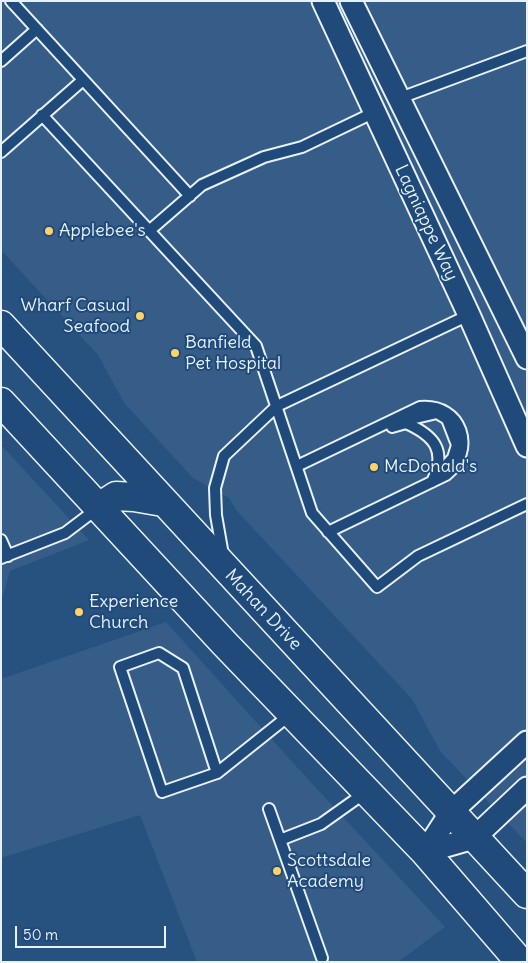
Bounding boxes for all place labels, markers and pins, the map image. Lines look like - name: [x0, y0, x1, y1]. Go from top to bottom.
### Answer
- place label: Applebee's: [59, 220, 146, 242]
- marker: Applebee's: [43, 225, 55, 237]
- place label: Wharf Casual Seafood: [21, 295, 130, 338]
- marker: Wharf Casual Seafood: [134, 310, 146, 322]
- place label: Banfield Pet Hospital: [185, 332, 281, 374]
- marker: Banfield Pet Hospital: [169, 347, 181, 359]
- place label: McDonald's: [384, 456, 477, 478]
- marker: McDonald's: [368, 461, 380, 473]
- place label: Experience Church: [89, 591, 178, 634]
- marker: Experience Church: [73, 606, 85, 618]
- place label: Scottsdale Academy: [287, 850, 371, 892]
- marker: Scottsdale Academy: [271, 865, 283, 877]

